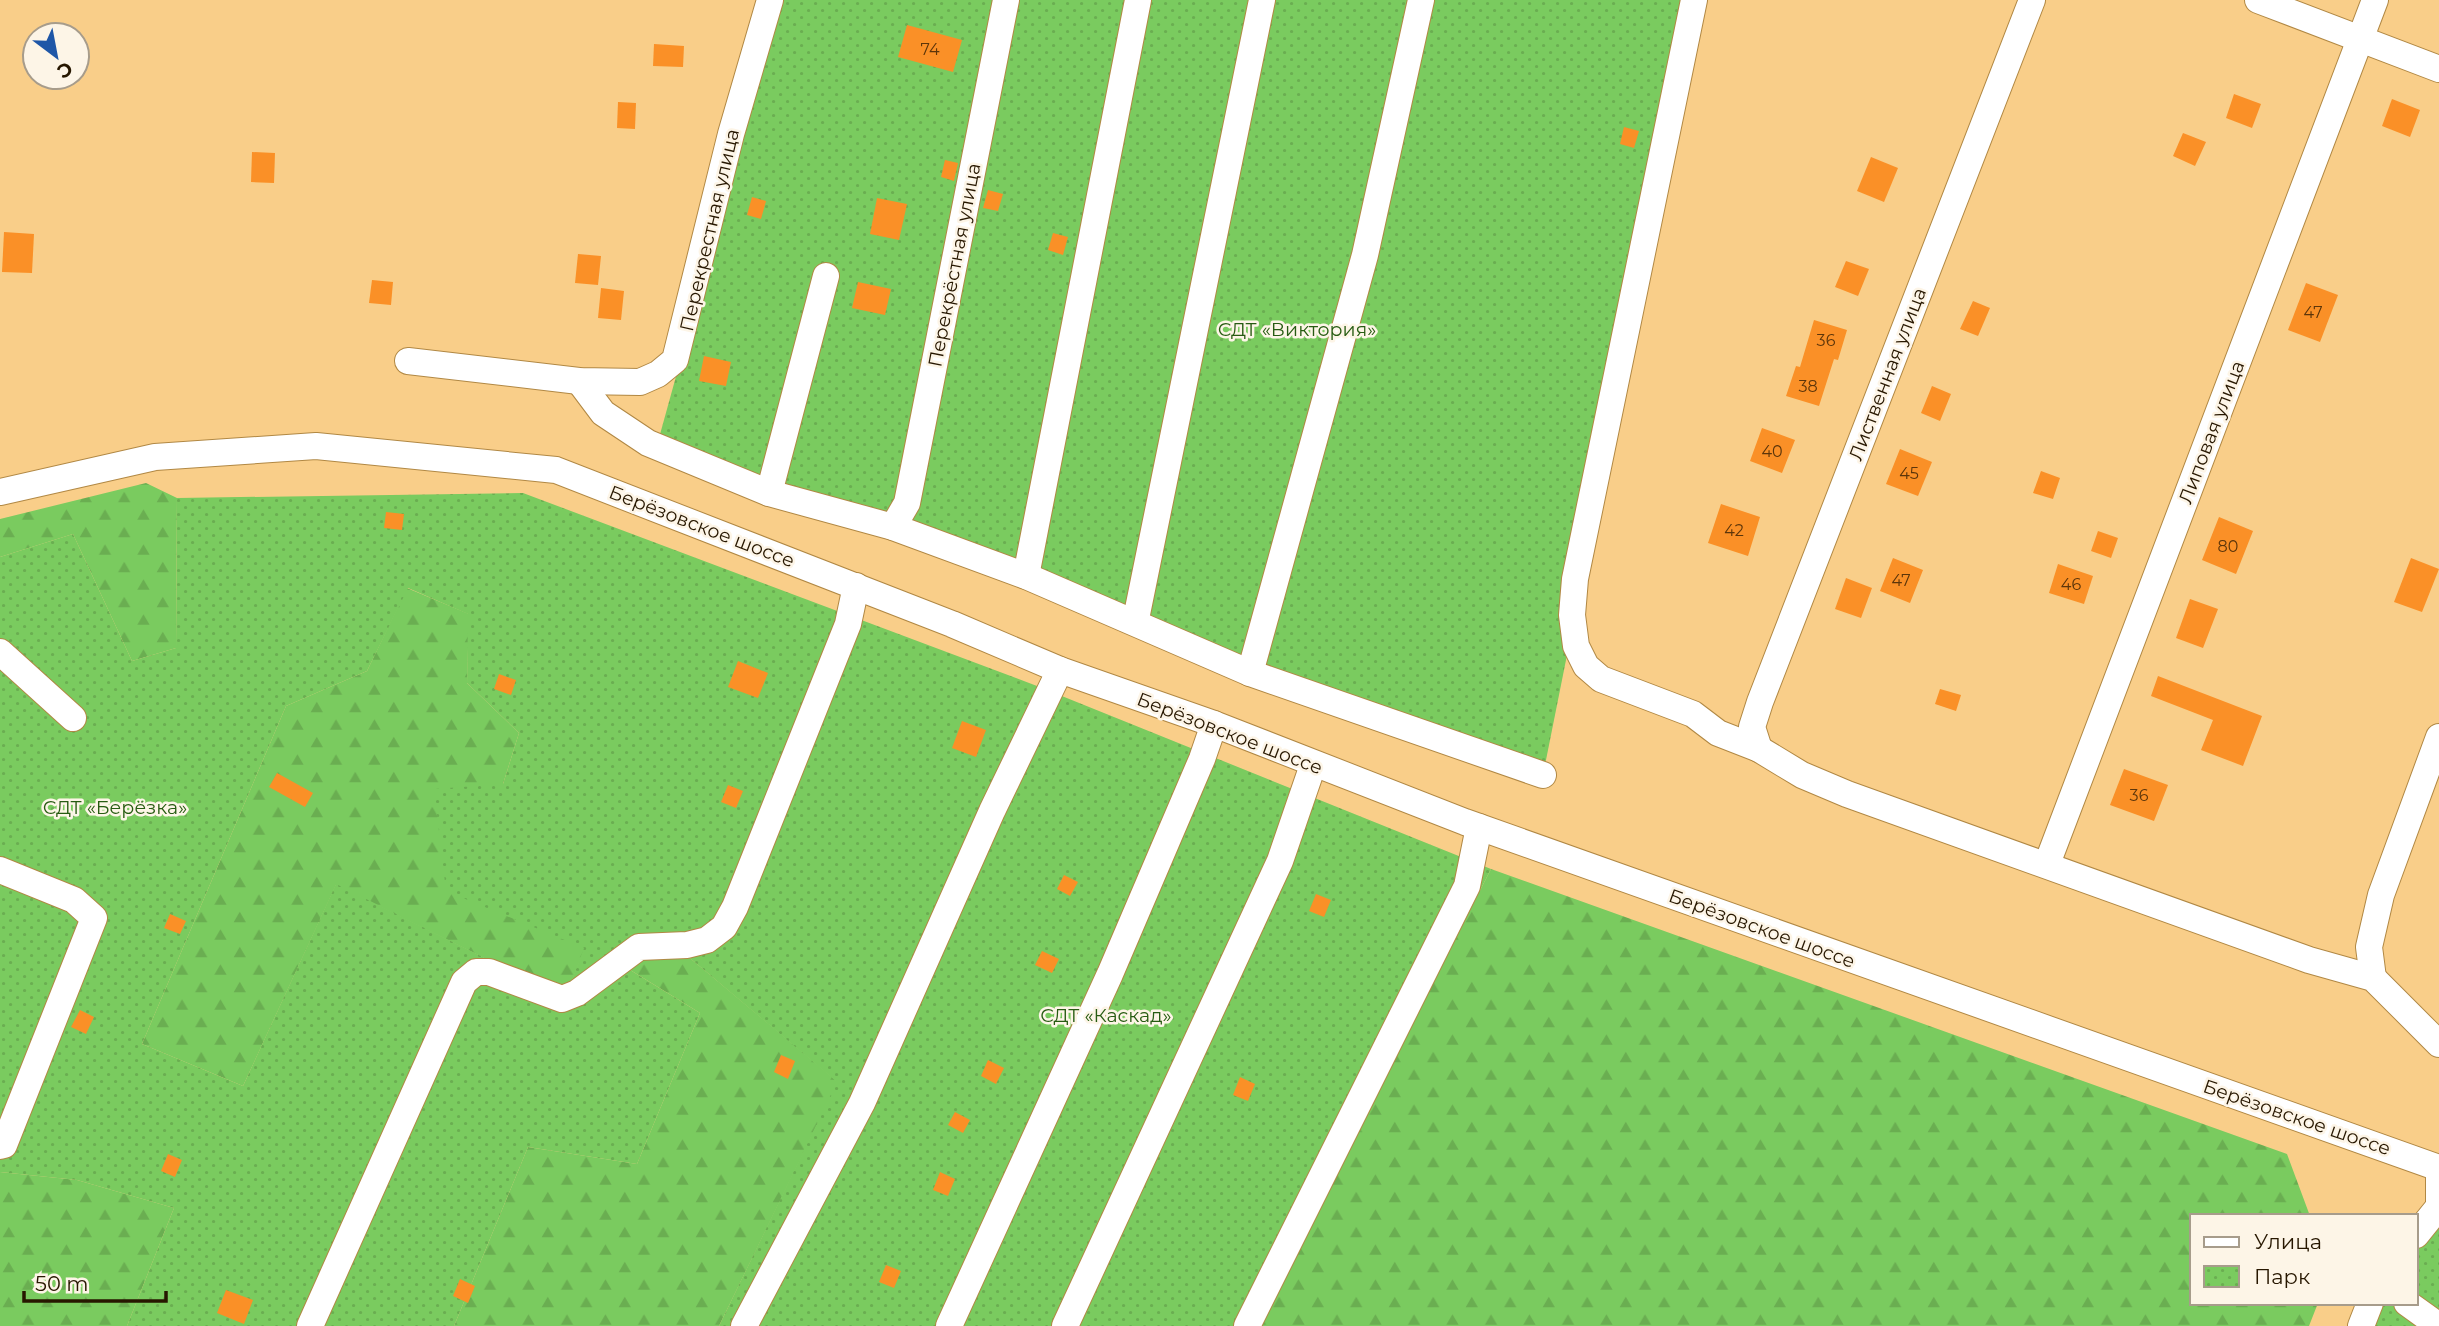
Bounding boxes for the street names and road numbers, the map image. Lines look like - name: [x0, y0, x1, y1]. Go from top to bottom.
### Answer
- street label: Перекрестная улица: [675, 127, 744, 334]
- street label: Перекрёстная улица: [923, 161, 986, 369]
- street label: Лиственная улица: [1844, 284, 1931, 464]
- street label: Липовая улица: [2174, 357, 2249, 507]
- street label: Берёзовское шоссе: [606, 480, 798, 572]
- street label: Берёзовское шоссе: [1134, 687, 1326, 779]
- street label: Берёзовское шоссе: [1665, 884, 1858, 973]
- street label: Берёзовское шоссе: [2200, 1075, 2394, 1160]

